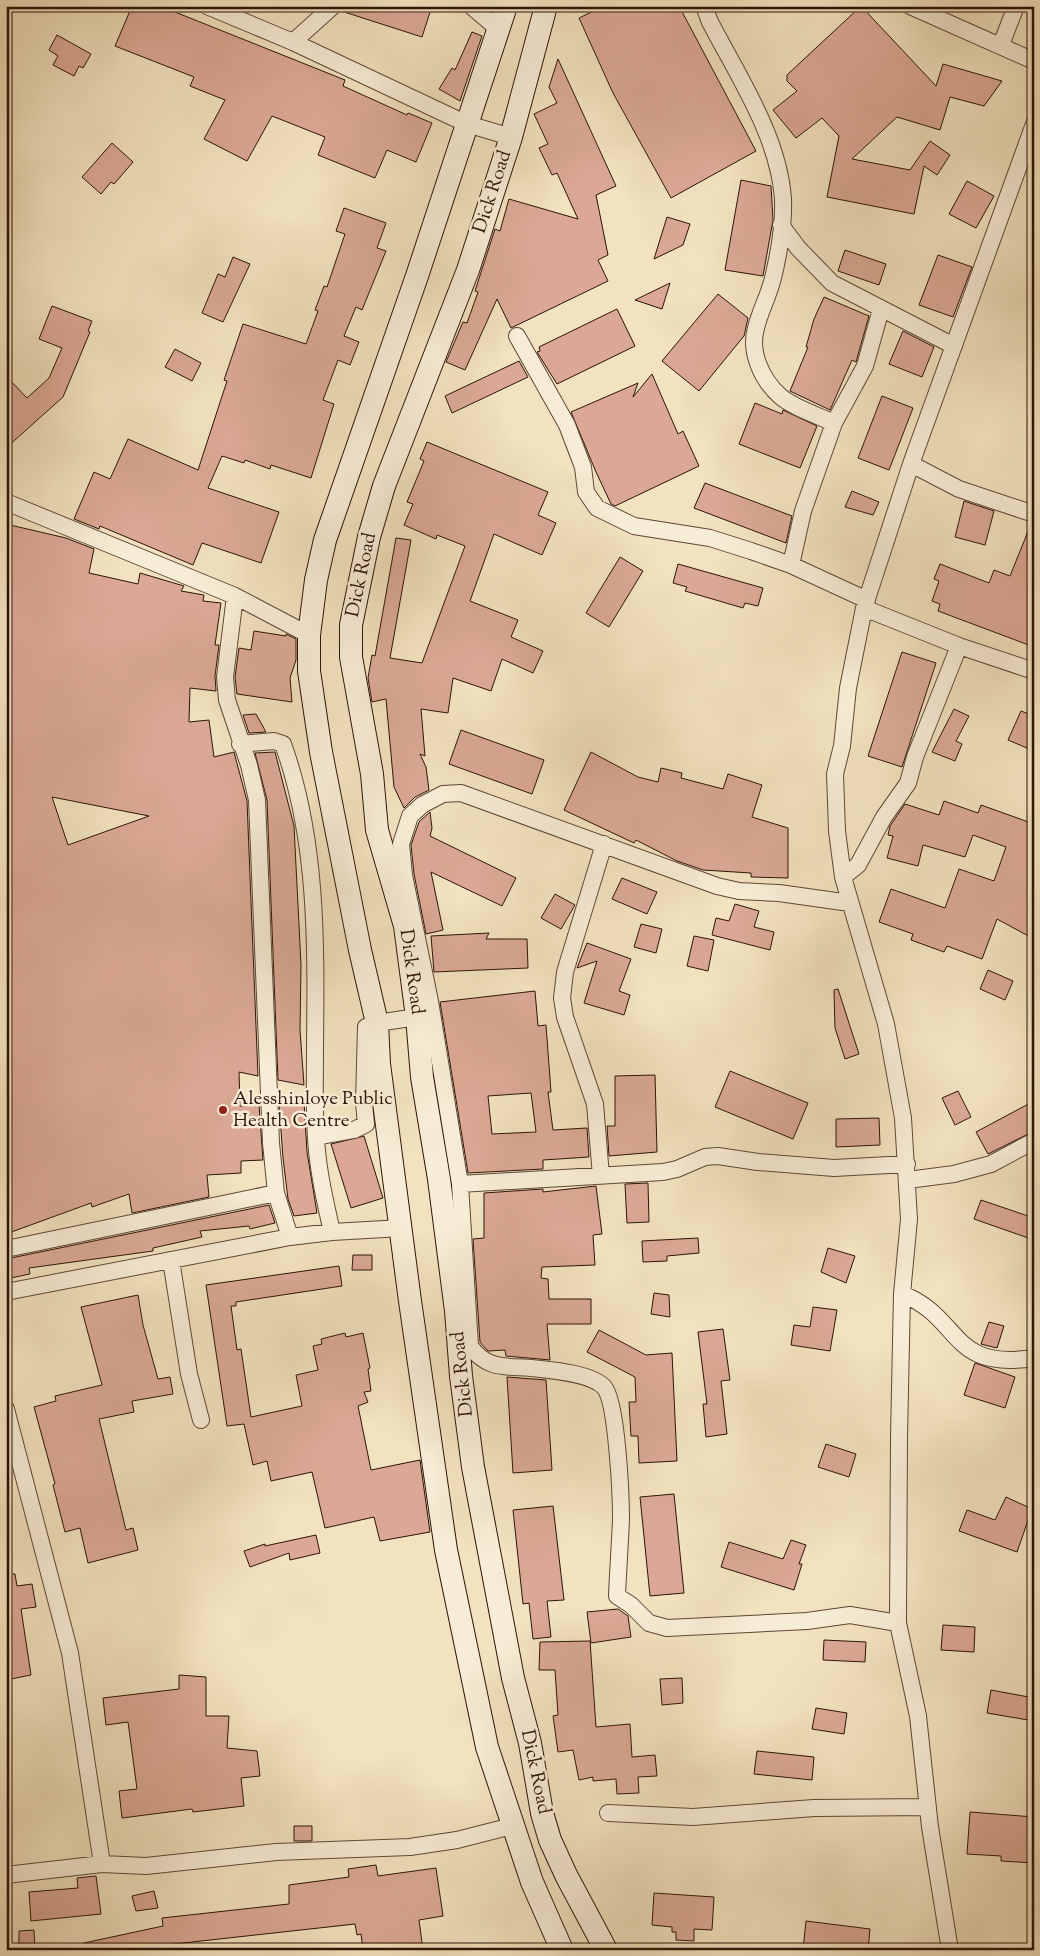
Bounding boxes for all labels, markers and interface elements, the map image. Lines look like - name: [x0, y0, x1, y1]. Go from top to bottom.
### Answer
- street label: Dick Road: [467, 147, 519, 237]
- street label: Dick Road: [340, 530, 384, 620]
- street label: Dick Road: [392, 928, 430, 1017]
- place label: Alesshinloye Public Health Centre: [233, 1086, 393, 1135]
- marker: Alesshinloye Public Health Centre: [217, 1104, 229, 1116]
- street label: Dick Road: [445, 1330, 481, 1418]
- street label: Dick Road: [513, 1727, 557, 1817]

